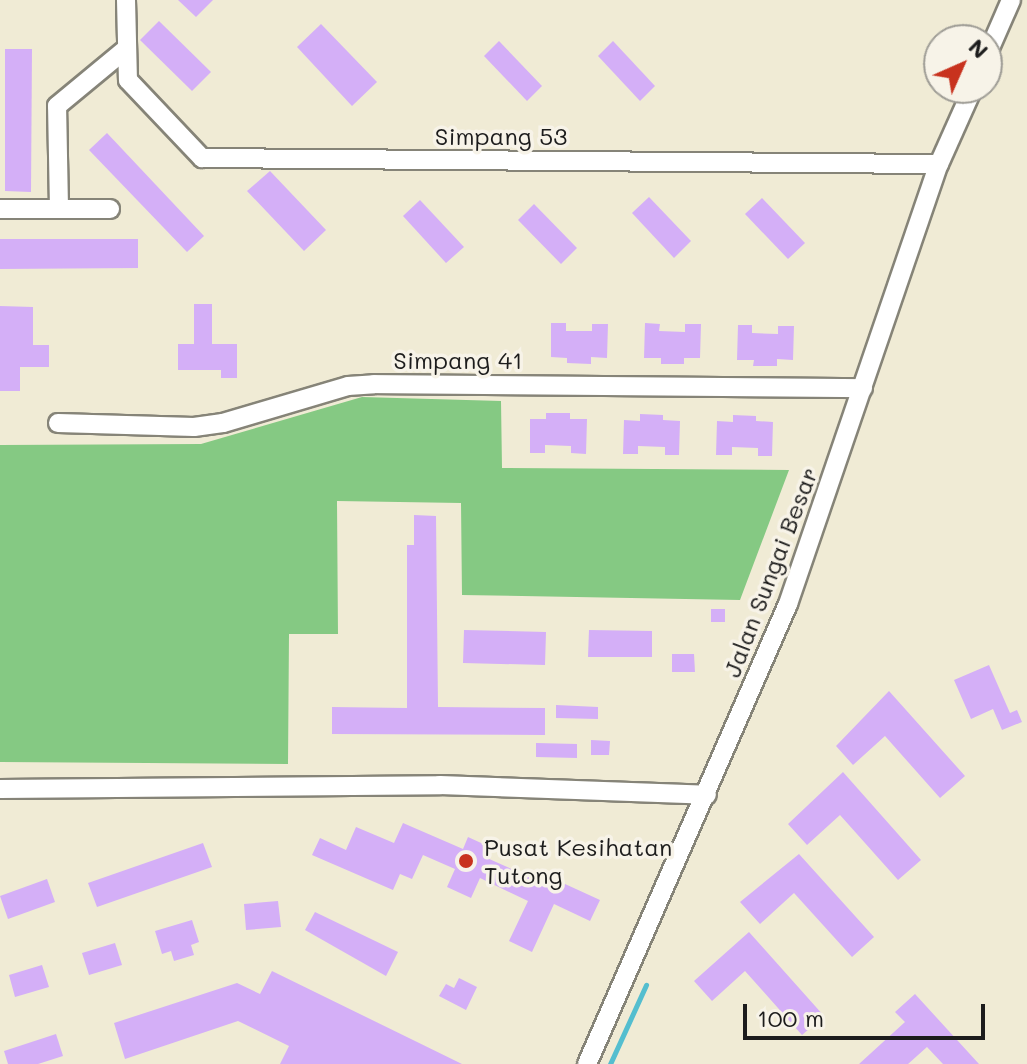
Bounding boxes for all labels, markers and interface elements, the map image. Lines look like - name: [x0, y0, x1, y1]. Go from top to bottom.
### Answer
- north arrow: [923, 24, 1003, 104]
- text: N: [963, 32, 995, 64]
- street label: Simpang 53: [435, 122, 567, 150]
- street label: Simpang 41: [393, 346, 523, 374]
- street label: Jalan Sungai Besar: [717, 463, 823, 681]
- place label: Pusat Kesihatan Tutong: [484, 833, 672, 889]
- marker: Pusat Kesihatan Tutong: [455, 850, 477, 872]
- scale bar: [747, 988, 989, 1038]
- text: 100 m: [757, 1002, 824, 1033]

